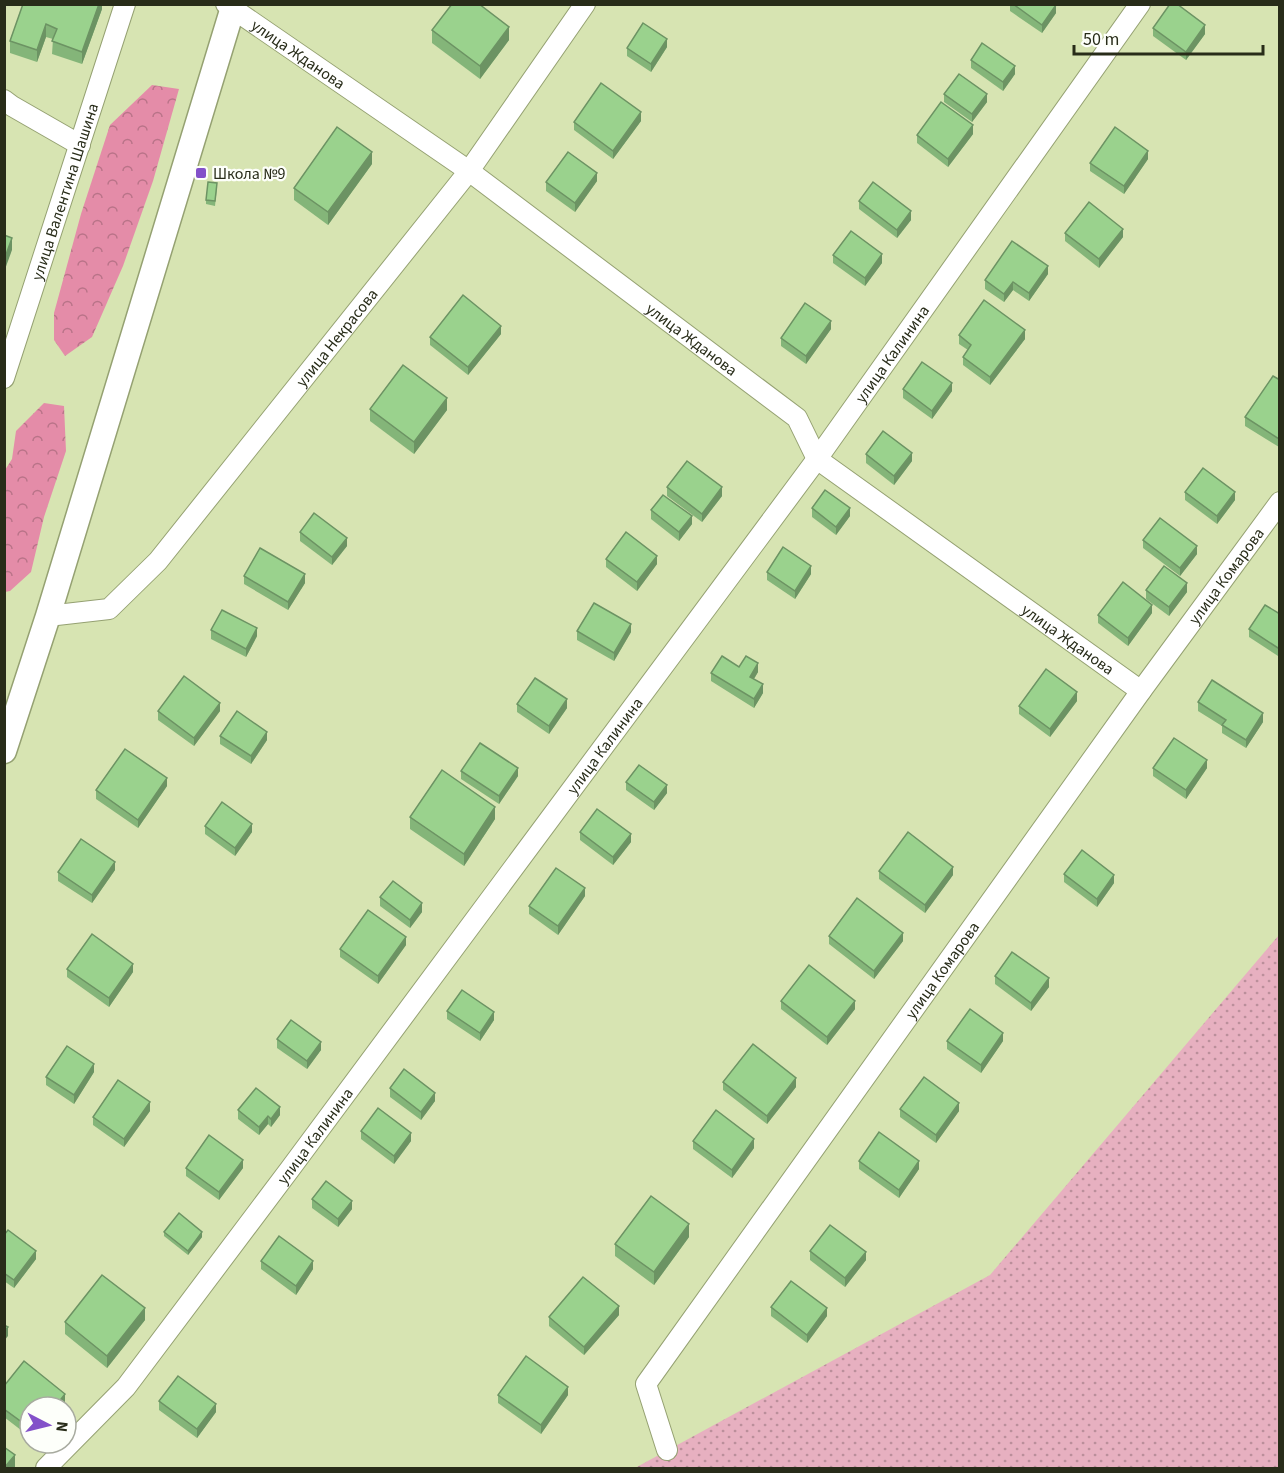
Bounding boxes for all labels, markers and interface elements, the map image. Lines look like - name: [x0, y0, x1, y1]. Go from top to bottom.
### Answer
- street label: улица Жданова: [247, 15, 349, 95]
- scale bar: [1074, 18, 1263, 56]
- text: 50 m: [1083, 27, 1119, 52]
- street label: улица Валентина Шашина: [26, 100, 104, 283]
- place label: Школа №9: [213, 163, 285, 185]
- marker: Школа №9: [194, 166, 208, 180]
- street label: улица Некрасова: [291, 284, 383, 392]
- street label: улица Жданова: [641, 298, 742, 381]
- street label: улица Калинина: [850, 301, 935, 408]
- street label: улица Комарова: [1184, 523, 1270, 629]
- street label: улица Жданова: [1017, 599, 1118, 680]
- street label: улица Калинина: [562, 693, 648, 799]
- street label: улица Комарова: [900, 917, 985, 1024]
- street label: улица Калинина: [272, 1084, 359, 1189]
- north arrow: [18, 1395, 78, 1455]
- text: N: [50, 1420, 73, 1433]

